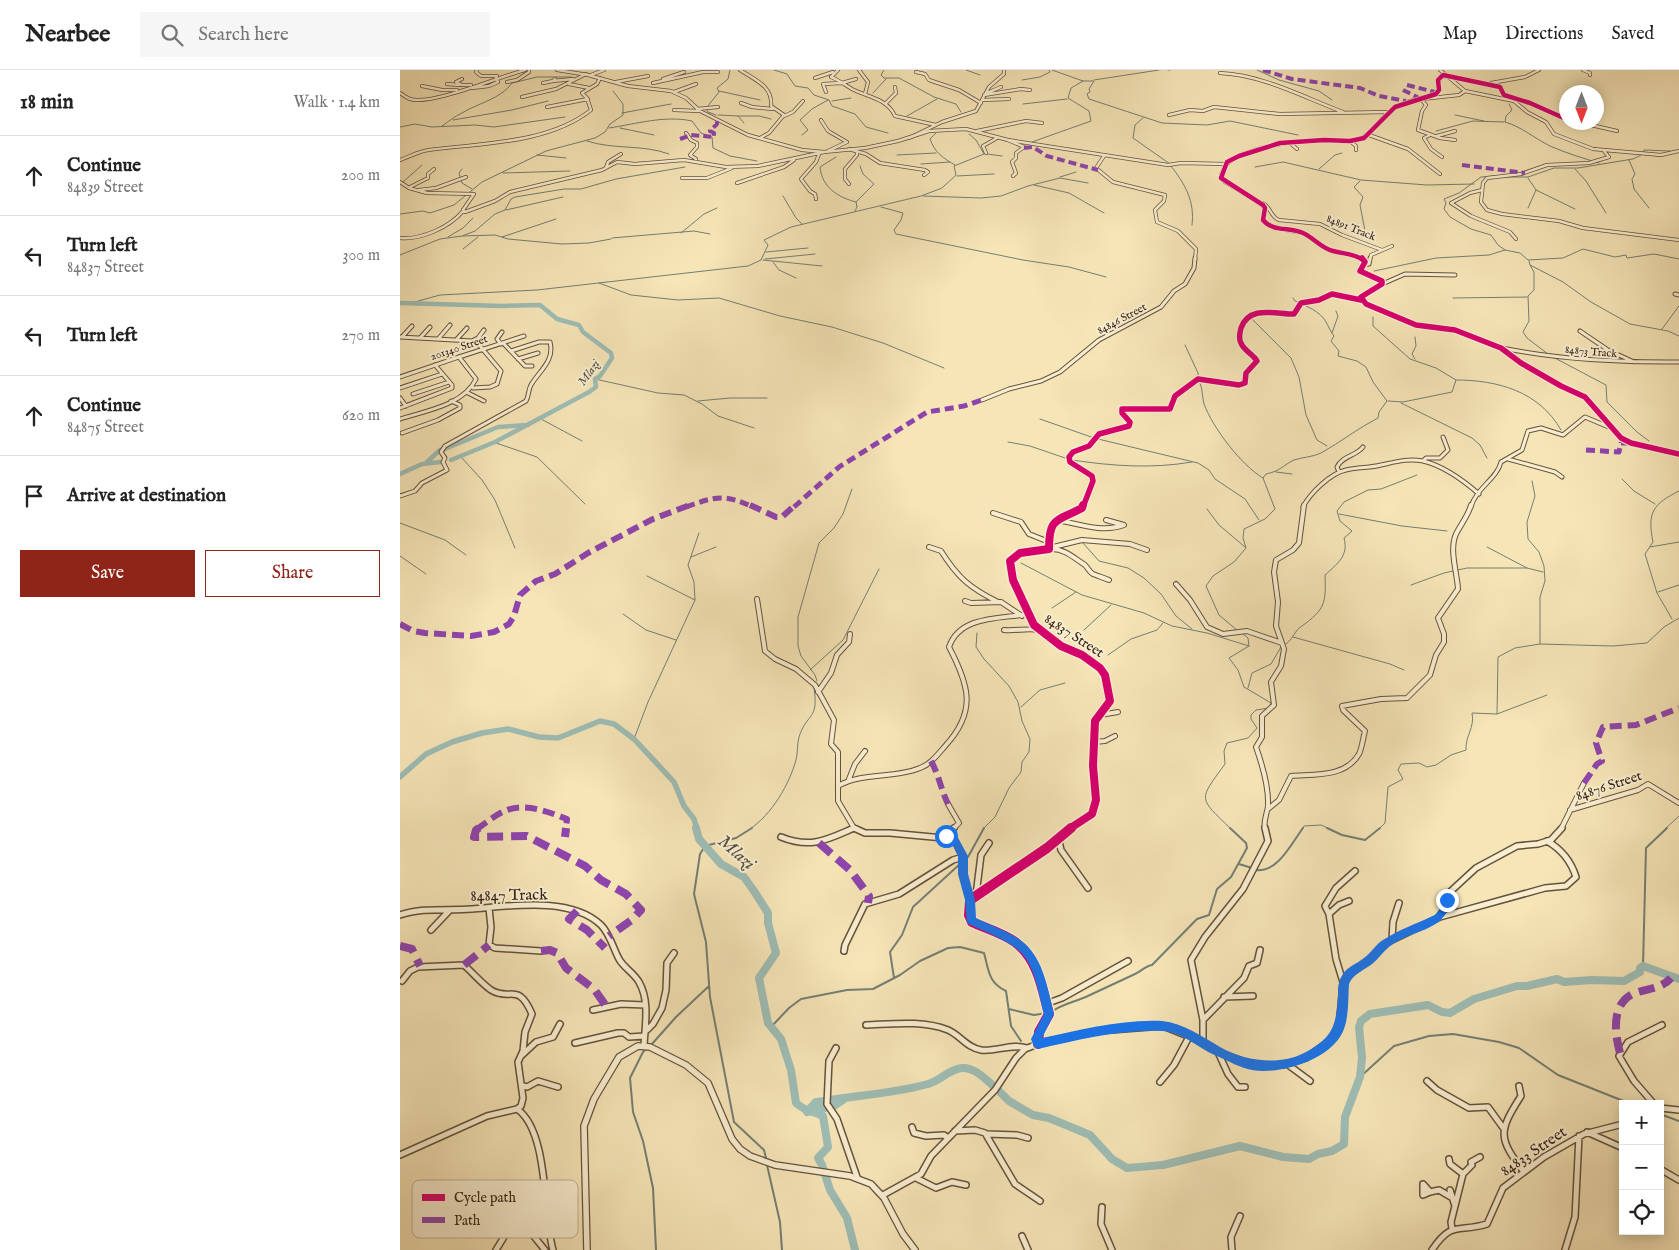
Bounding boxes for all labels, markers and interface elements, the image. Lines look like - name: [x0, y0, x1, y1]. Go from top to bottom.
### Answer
- search box: [140, 12, 490, 57]
- text: Nearbee: [25, 19, 110, 50]
- icon: search: [158, 21, 186, 49]
- text: Search here: [198, 23, 289, 47]
- text: Map: [1443, 23, 1477, 46]
- text: Directions: [1505, 23, 1583, 46]
- text: Saved: [1611, 23, 1654, 46]
- north arrow: [1559, 85, 1604, 130]
- text: 18 min: [20, 89, 74, 116]
- text: Walk · 1.4 km: [294, 93, 380, 113]
- text: Continue: [67, 154, 141, 178]
- icon: ahead: [20, 162, 48, 190]
- text: 200 m: [341, 166, 380, 186]
- text: 84839 Street: [67, 178, 144, 198]
- street label: 84891 Track: [1324, 212, 1378, 244]
- text: Turn left: [67, 234, 138, 258]
- icon: left: [20, 242, 48, 270]
- text: 300 m: [342, 246, 380, 266]
- text: 84837 Street: [67, 258, 144, 278]
- street label: 84846 Street: [1095, 300, 1149, 338]
- icon: left: [20, 322, 48, 350]
- text: Turn left: [67, 324, 138, 348]
- text: 270 m: [341, 326, 380, 346]
- street label: 201340 Street: [429, 332, 490, 364]
- street label: 84873 Track: [1564, 343, 1618, 361]
- water label: Mlazi: [575, 356, 604, 389]
- text: Continue: [67, 394, 141, 418]
- icon: ahead: [20, 402, 48, 430]
- text: 620 m: [342, 406, 380, 426]
- text: 84875 Street: [67, 418, 144, 438]
- icon: arrive: [20, 482, 48, 510]
- text: Arrive at destination: [67, 484, 226, 508]
- button: Save: [20, 550, 195, 597]
- button: Share: [205, 550, 380, 597]
- street label: 84837 Street: [1041, 610, 1107, 662]
- street label: 84876 Street: [1574, 767, 1644, 805]
- route start: [935, 825, 958, 848]
- water label: Mlazi: [712, 830, 761, 877]
- street label: 84847 Track: [470, 885, 548, 907]
- route end: [1436, 889, 1459, 912]
- map controls: [1619, 1100, 1664, 1235]
- button: +: [1619, 1100, 1664, 1145]
- street label: 84833 Street: [1497, 1122, 1571, 1181]
- button: −: [1619, 1145, 1664, 1190]
- legend: [412, 1180, 578, 1238]
- text: Cycle path: [454, 1189, 516, 1207]
- button: locate: [1619, 1190, 1664, 1235]
- text: Path: [454, 1212, 481, 1230]

